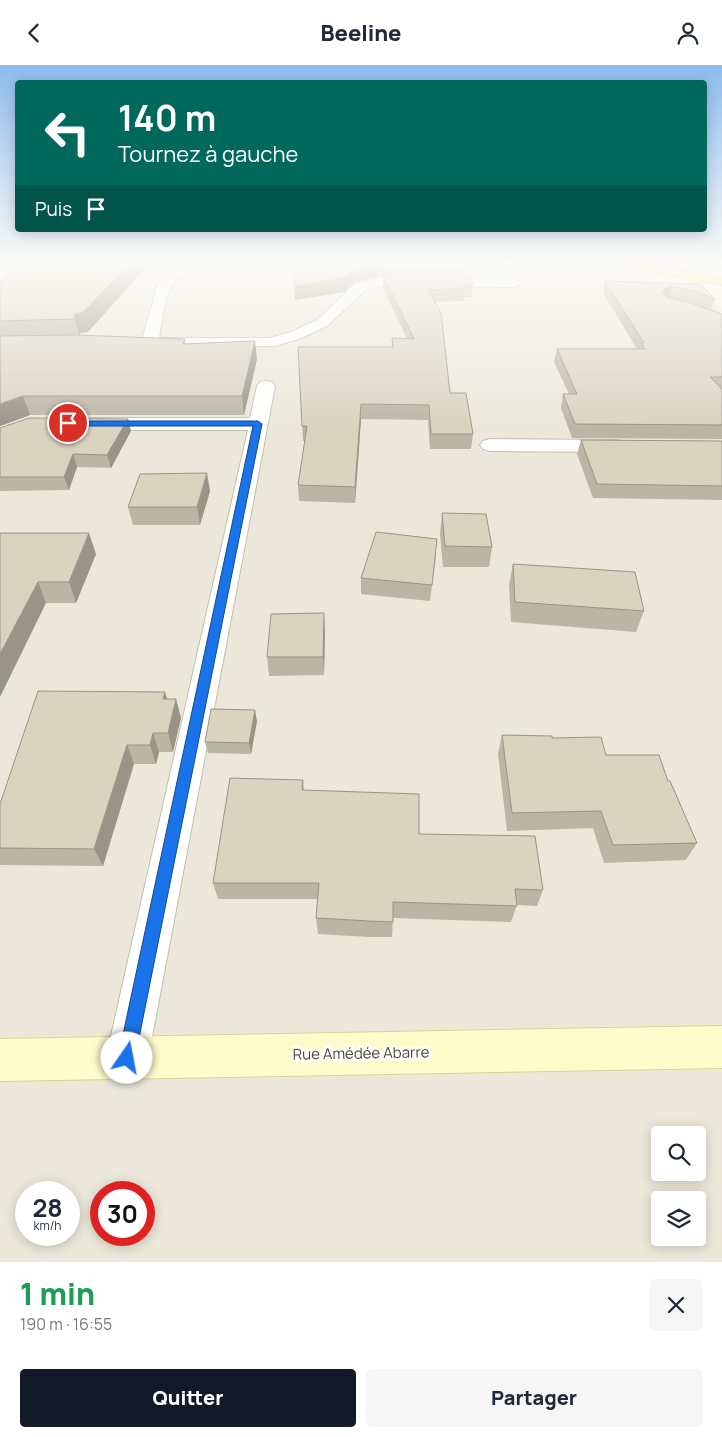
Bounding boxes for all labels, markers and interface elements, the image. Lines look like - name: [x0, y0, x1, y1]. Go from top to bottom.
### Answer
- text: Beeline: [321, 18, 401, 48]
- icon: back: [20, 19, 48, 47]
- icon: person: [674, 19, 702, 47]
- text: 140 m: [118, 94, 216, 142]
- icon: left: [35, 100, 100, 165]
- text: Tournez à gauche: [118, 139, 298, 169]
- icon: arrive: [82, 195, 110, 223]
- text: Puis: [35, 196, 72, 222]
- pin: [47, 402, 89, 444]
- icon: arrive: [54, 409, 82, 437]
- position arrow: [100, 1031, 152, 1083]
- street label: Rue Amédée Abarre: [292, 1041, 430, 1065]
- map controls: [651, 1126, 706, 1246]
- button: search: [651, 1126, 706, 1181]
- speed limit sign: 30: [90, 1181, 155, 1246]
- text: 28: [32, 1190, 63, 1225]
- button: layers: [651, 1191, 706, 1246]
- text: km/h: [34, 1217, 61, 1234]
- text: 1 min: [20, 1273, 95, 1314]
- button: close: [650, 1279, 702, 1331]
- text: 190 m · 16:55: [20, 1313, 112, 1335]
- button: Quitter: [20, 1369, 356, 1427]
- button: Partager: [366, 1369, 702, 1427]

